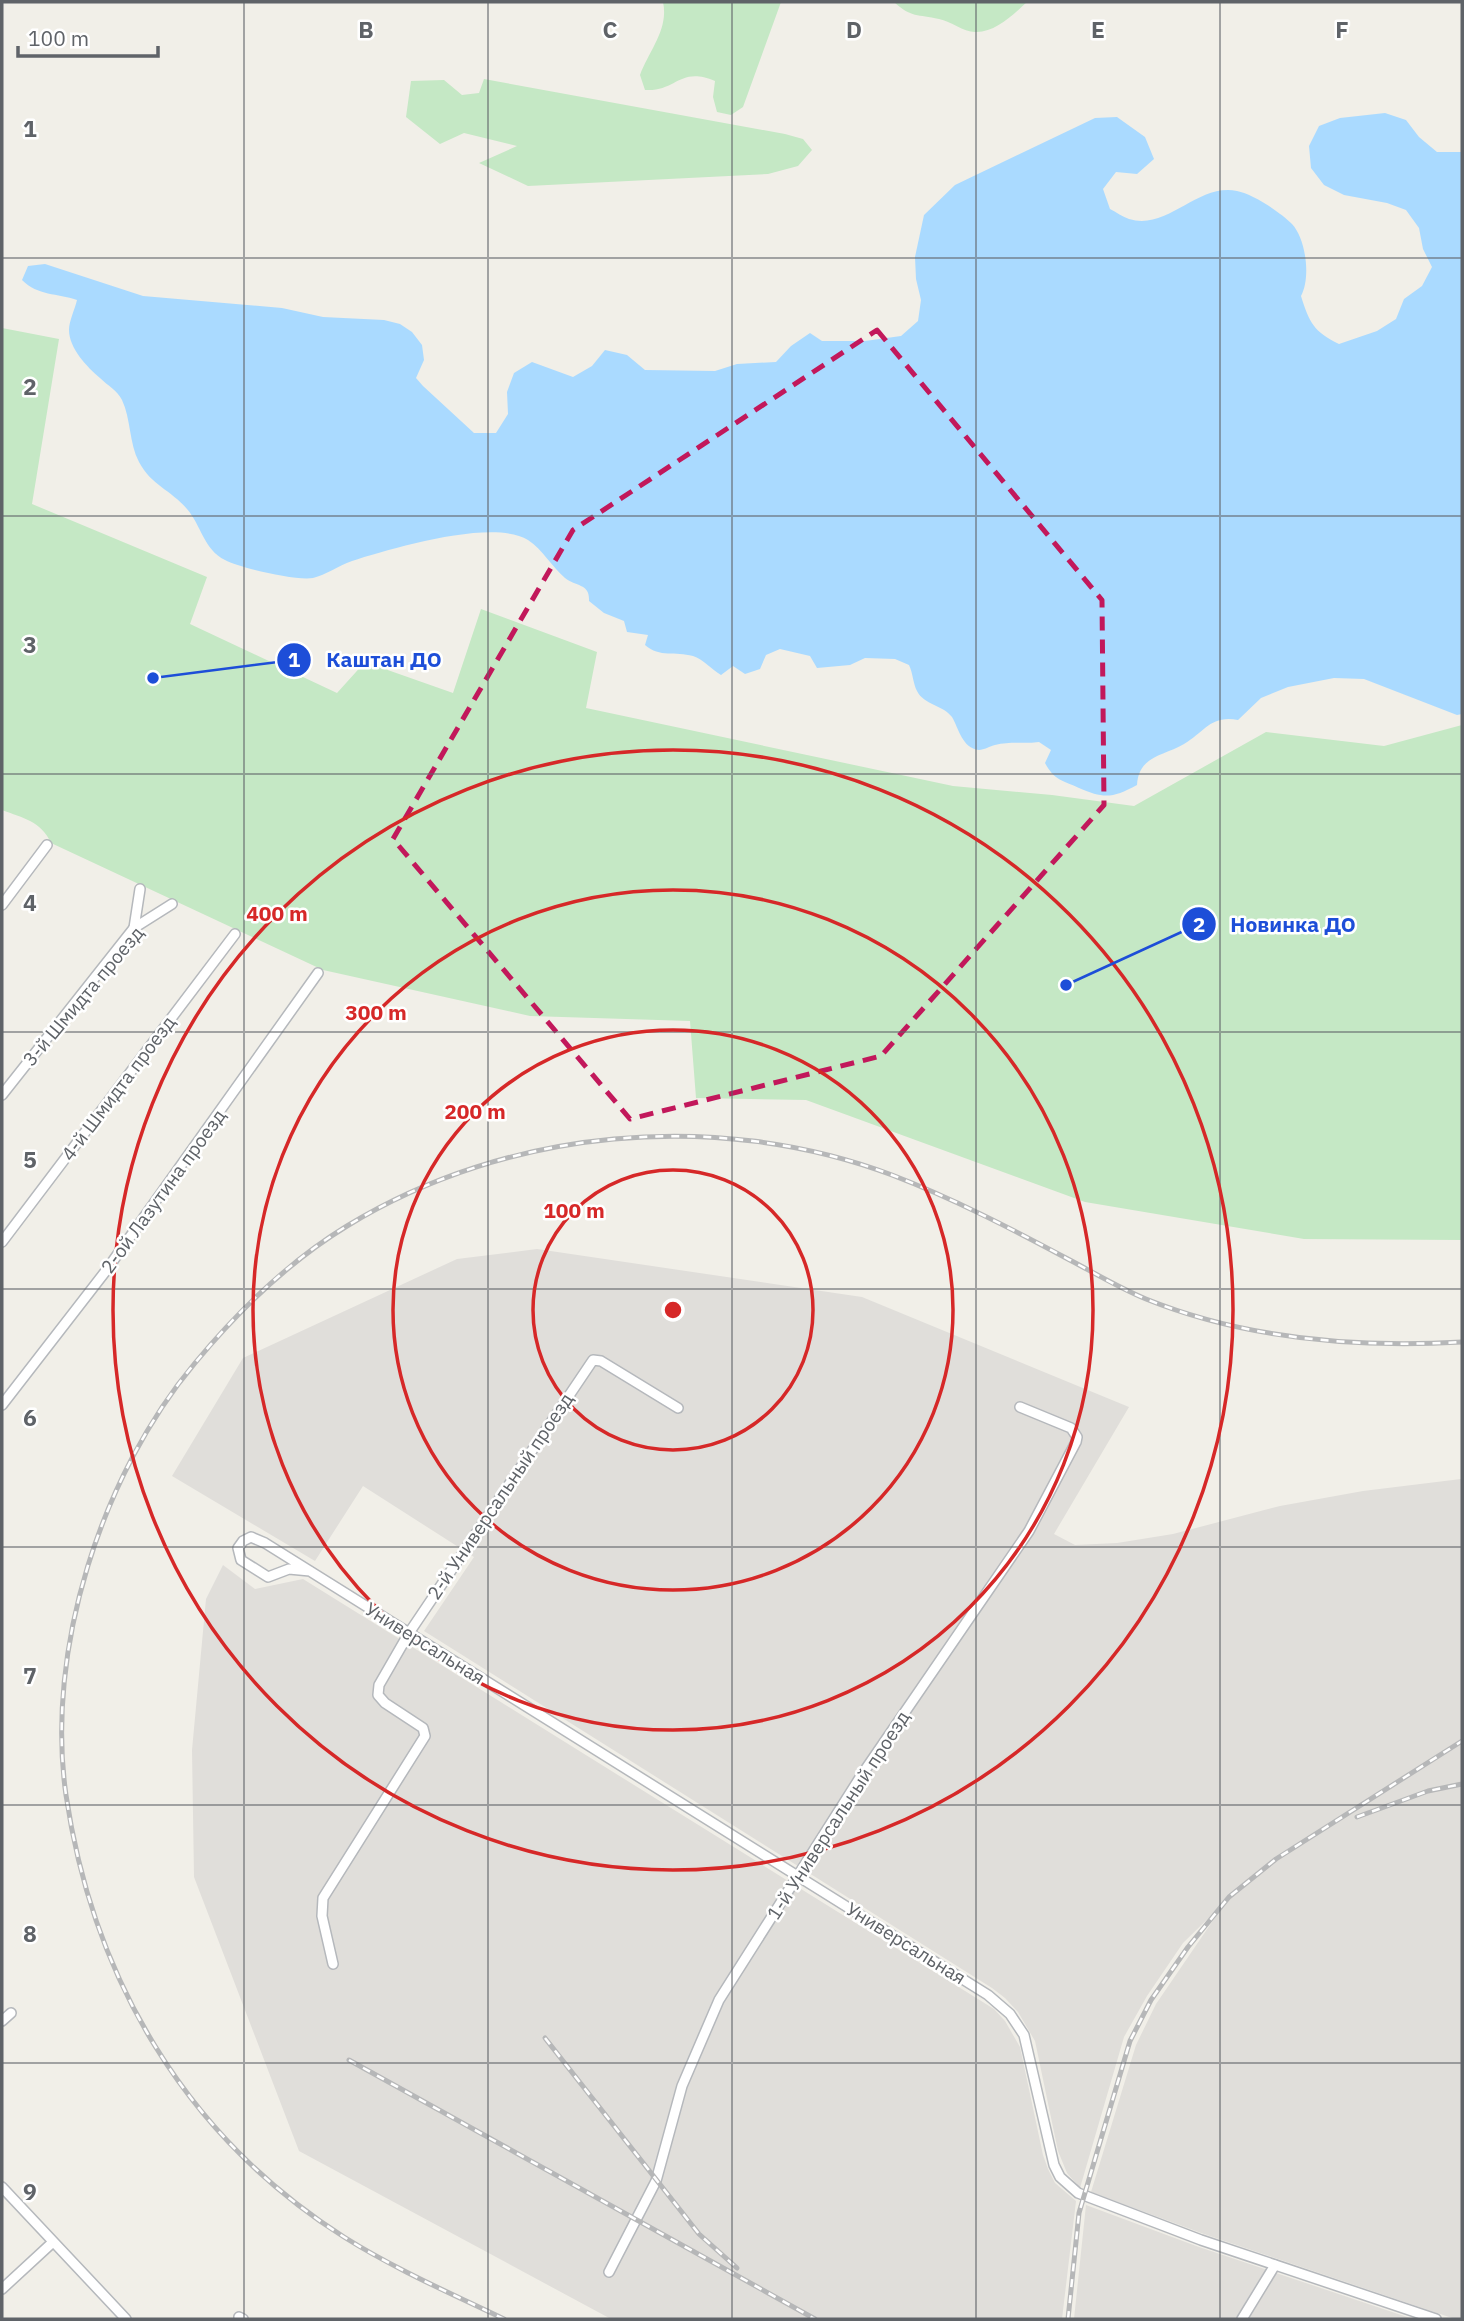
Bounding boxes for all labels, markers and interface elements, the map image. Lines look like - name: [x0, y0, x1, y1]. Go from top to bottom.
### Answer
- scale bar: [18, 14, 158, 58]
- text: B: [358, 14, 374, 44]
- text: C: [603, 14, 618, 44]
- text: D: [846, 14, 862, 44]
- text: E: [1091, 14, 1105, 44]
- text: F: [1335, 14, 1349, 44]
- text: 100 m: [28, 24, 89, 52]
- text: 1: [23, 113, 37, 143]
- text: 2: [23, 371, 37, 401]
- text: 3: [23, 629, 37, 659]
- callout: Каштан ДО: [277, 639, 455, 681]
- text: 1: [288, 645, 301, 673]
- text: Каштан ДО: [326, 645, 442, 673]
- text: 4: [23, 887, 37, 917]
- text: 400 m: [246, 899, 308, 927]
- callout: Новинка ДО: [1182, 903, 1370, 945]
- text: 2: [1193, 910, 1205, 938]
- text: Новинка ДО: [1230, 910, 1356, 938]
- street label: 3-й Шмидта проезд: [17, 921, 149, 1071]
- text: 300 m: [345, 998, 407, 1026]
- street label: 4-й Шмидта проезд: [56, 1011, 180, 1165]
- text: 200 m: [444, 1097, 506, 1125]
- street label: 2-ой Лазутина проезд: [95, 1104, 231, 1278]
- text: 5: [23, 1144, 37, 1174]
- text: 100 m: [543, 1196, 605, 1224]
- centre of rings: [661, 1298, 685, 1322]
- street label: 2-й Универсальный проезд: [422, 1388, 578, 1604]
- text: 6: [23, 1402, 37, 1432]
- street label: Универсальная: [361, 1597, 489, 1689]
- text: 7: [23, 1660, 37, 1690]
- street label: 1-й Универсальный проезд: [761, 1706, 915, 1924]
- street label: Универсальная: [842, 1897, 970, 1989]
- text: 8: [23, 1918, 37, 1948]
- text: 9: [23, 2176, 37, 2206]

